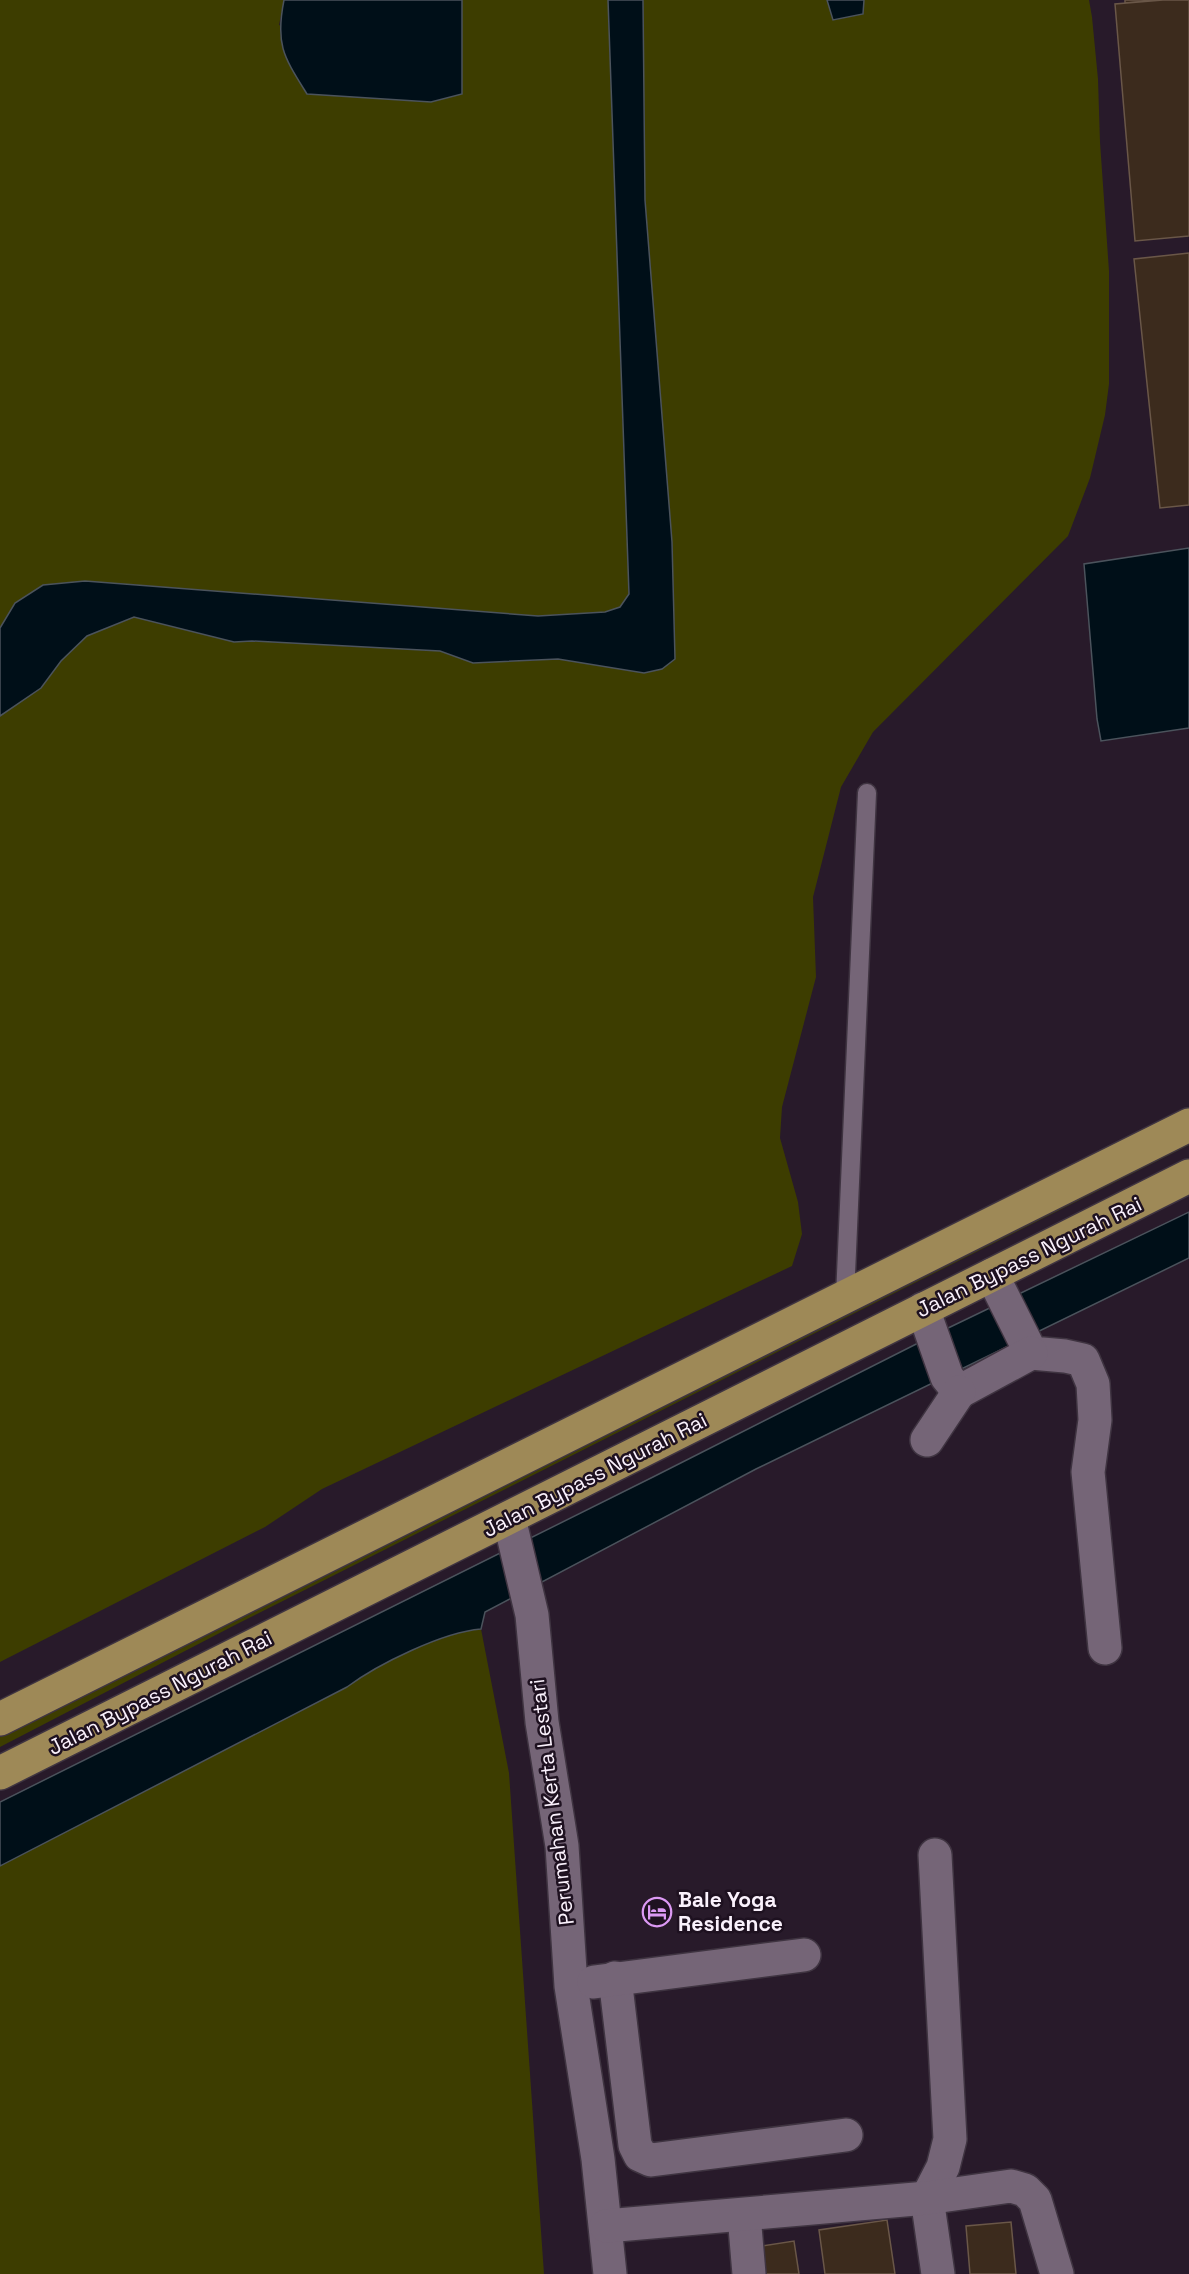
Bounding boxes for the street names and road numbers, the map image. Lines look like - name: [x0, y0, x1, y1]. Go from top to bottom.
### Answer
- street label: Jalan Bypass Ngurah Rai: [911, 1190, 1146, 1323]
- street label: Jalan Bypass Ngurah Rai: [478, 1406, 711, 1543]
- street label: Jalan Bypass Ngurah Rai: [43, 1624, 276, 1761]
- street label: Perumahan Kerta Lestari: [523, 1677, 580, 1927]

